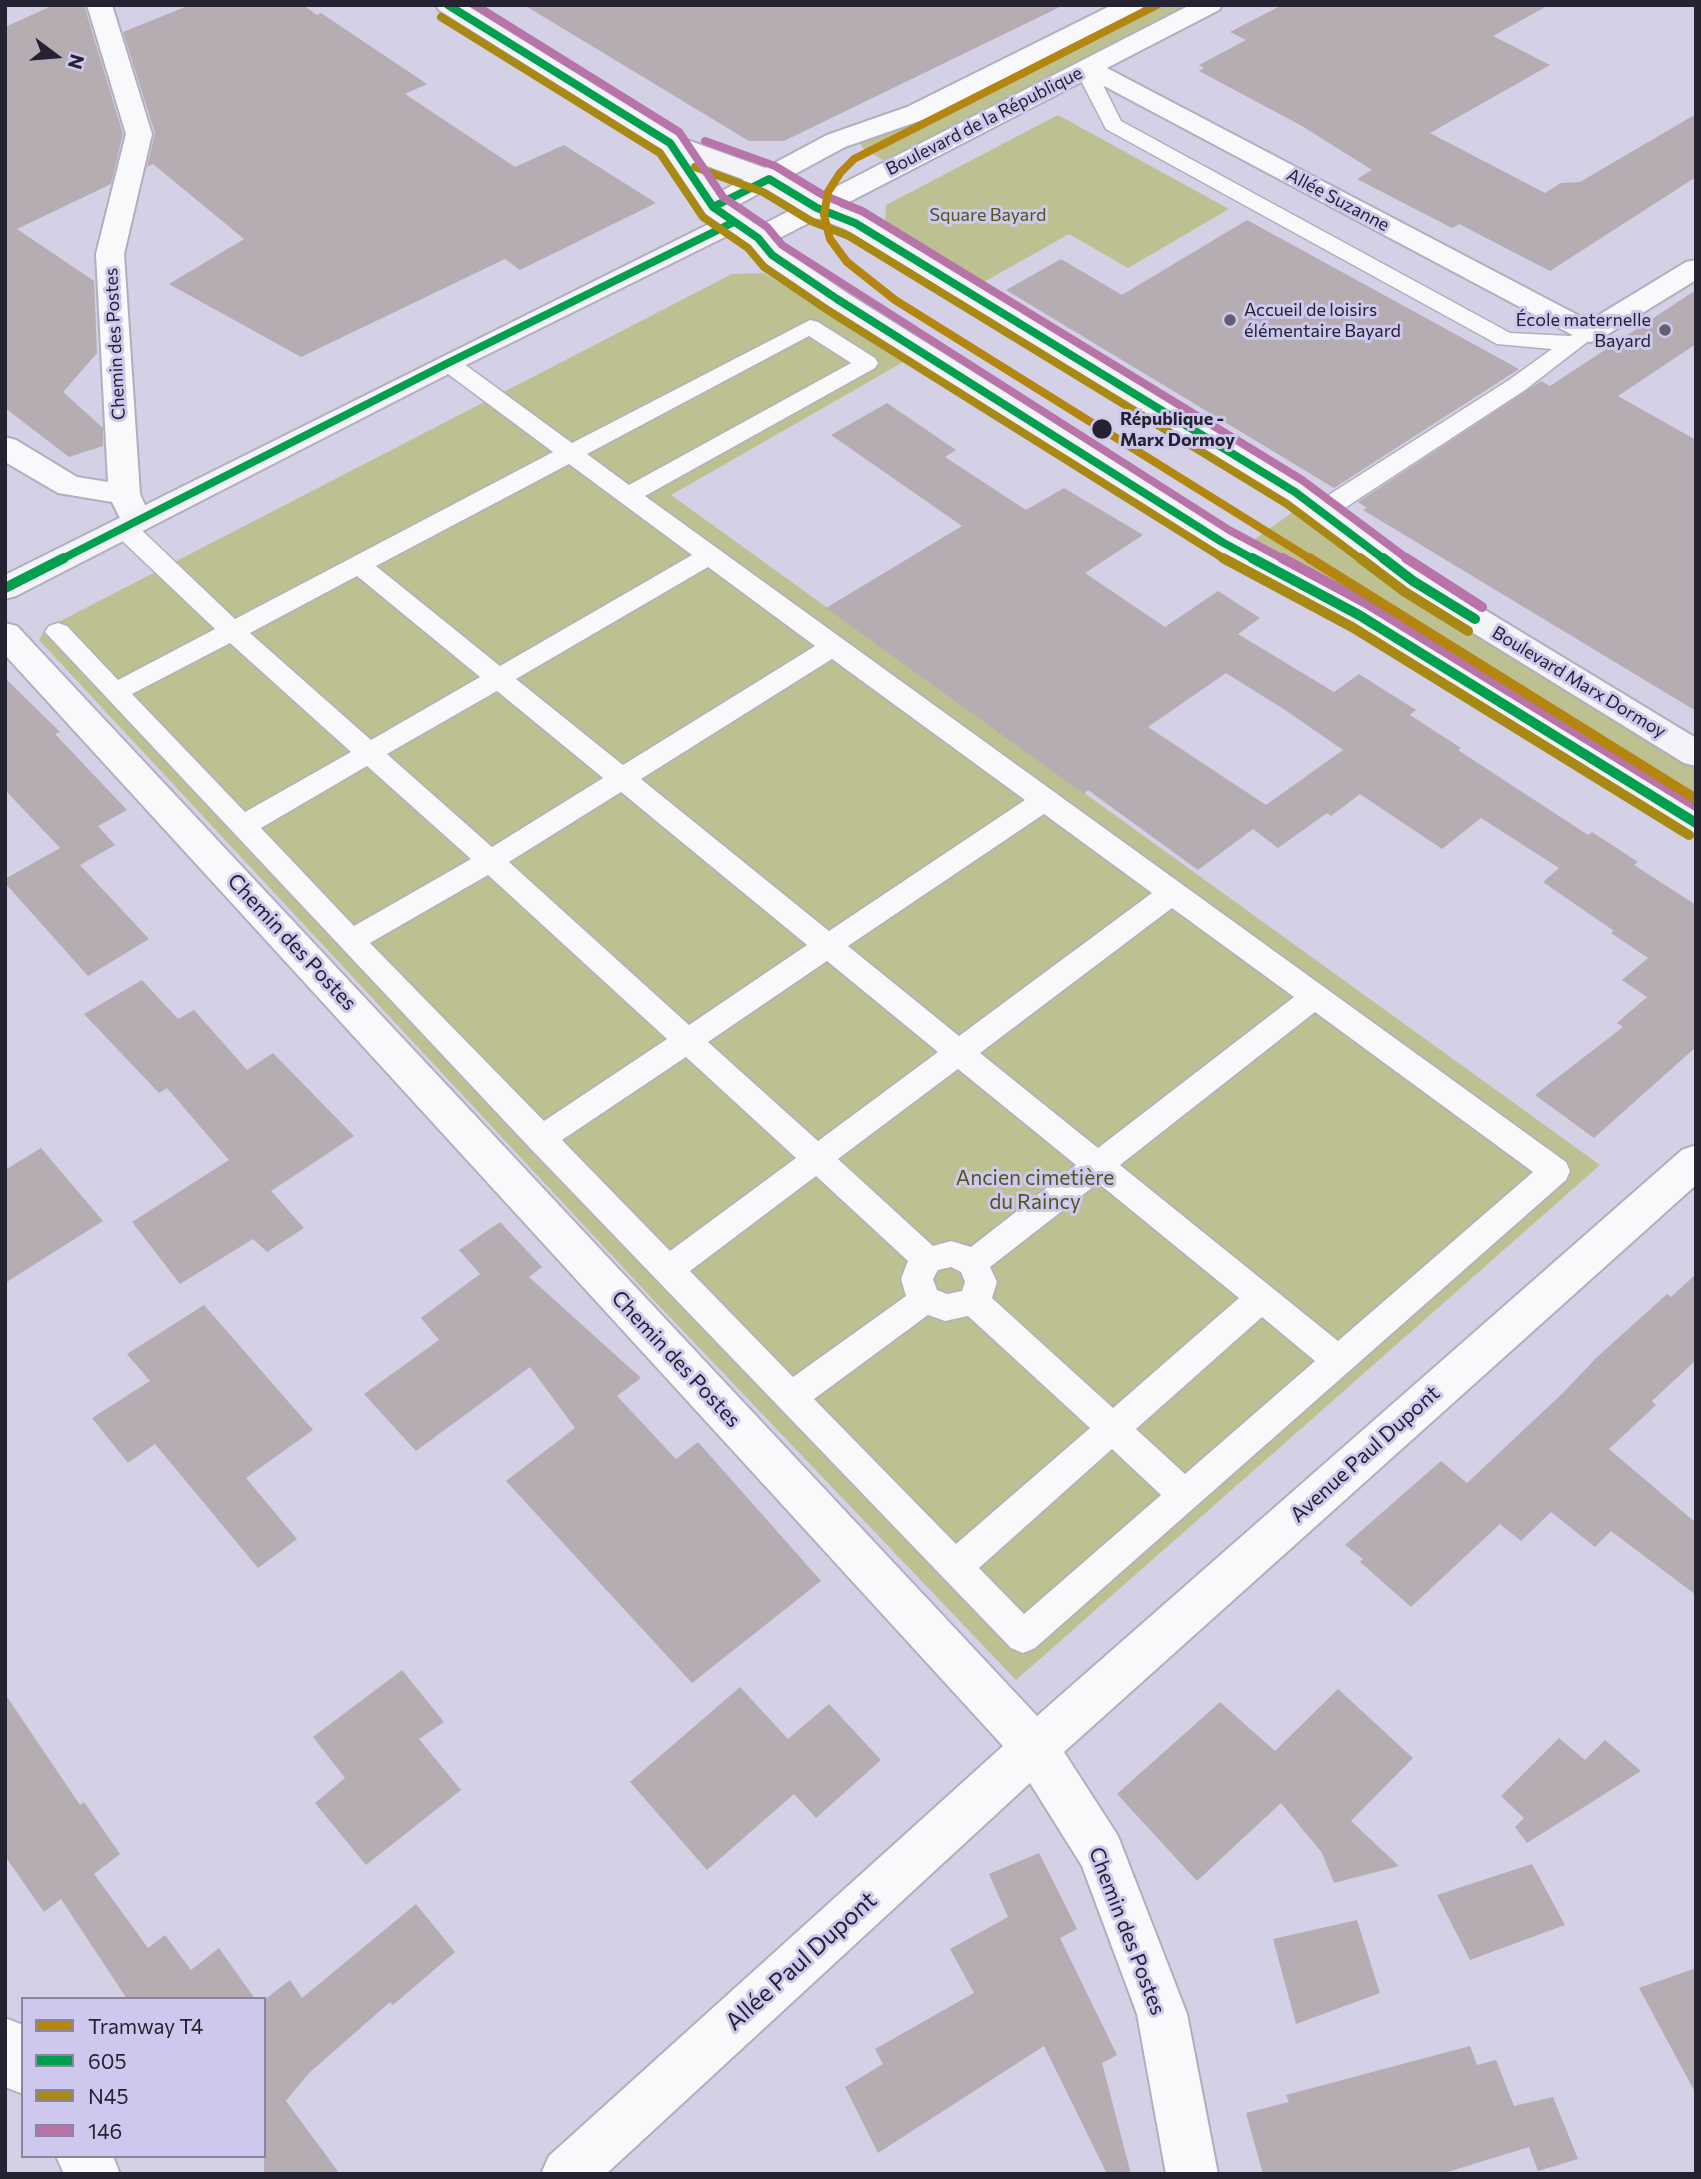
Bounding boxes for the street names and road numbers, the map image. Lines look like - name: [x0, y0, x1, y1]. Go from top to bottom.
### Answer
- street label: Boulevard de la République: [882, 62, 1086, 180]
- street label: Allée Suzanne: [1283, 164, 1393, 236]
- street label: Chemin des Postes: [100, 267, 130, 421]
- street label: Boulevard Marx Dormoy: [1488, 622, 1670, 742]
- street label: Chemin des Postes: [222, 868, 362, 1016]
- street label: Chemin des Postes: [606, 1285, 746, 1433]
- street label: Avenue Paul Dupont: [1285, 1380, 1445, 1528]
- street label: Chemin des Postes: [1083, 1843, 1171, 2019]
- street label: Allée Paul Dupont: [719, 1886, 883, 2036]

